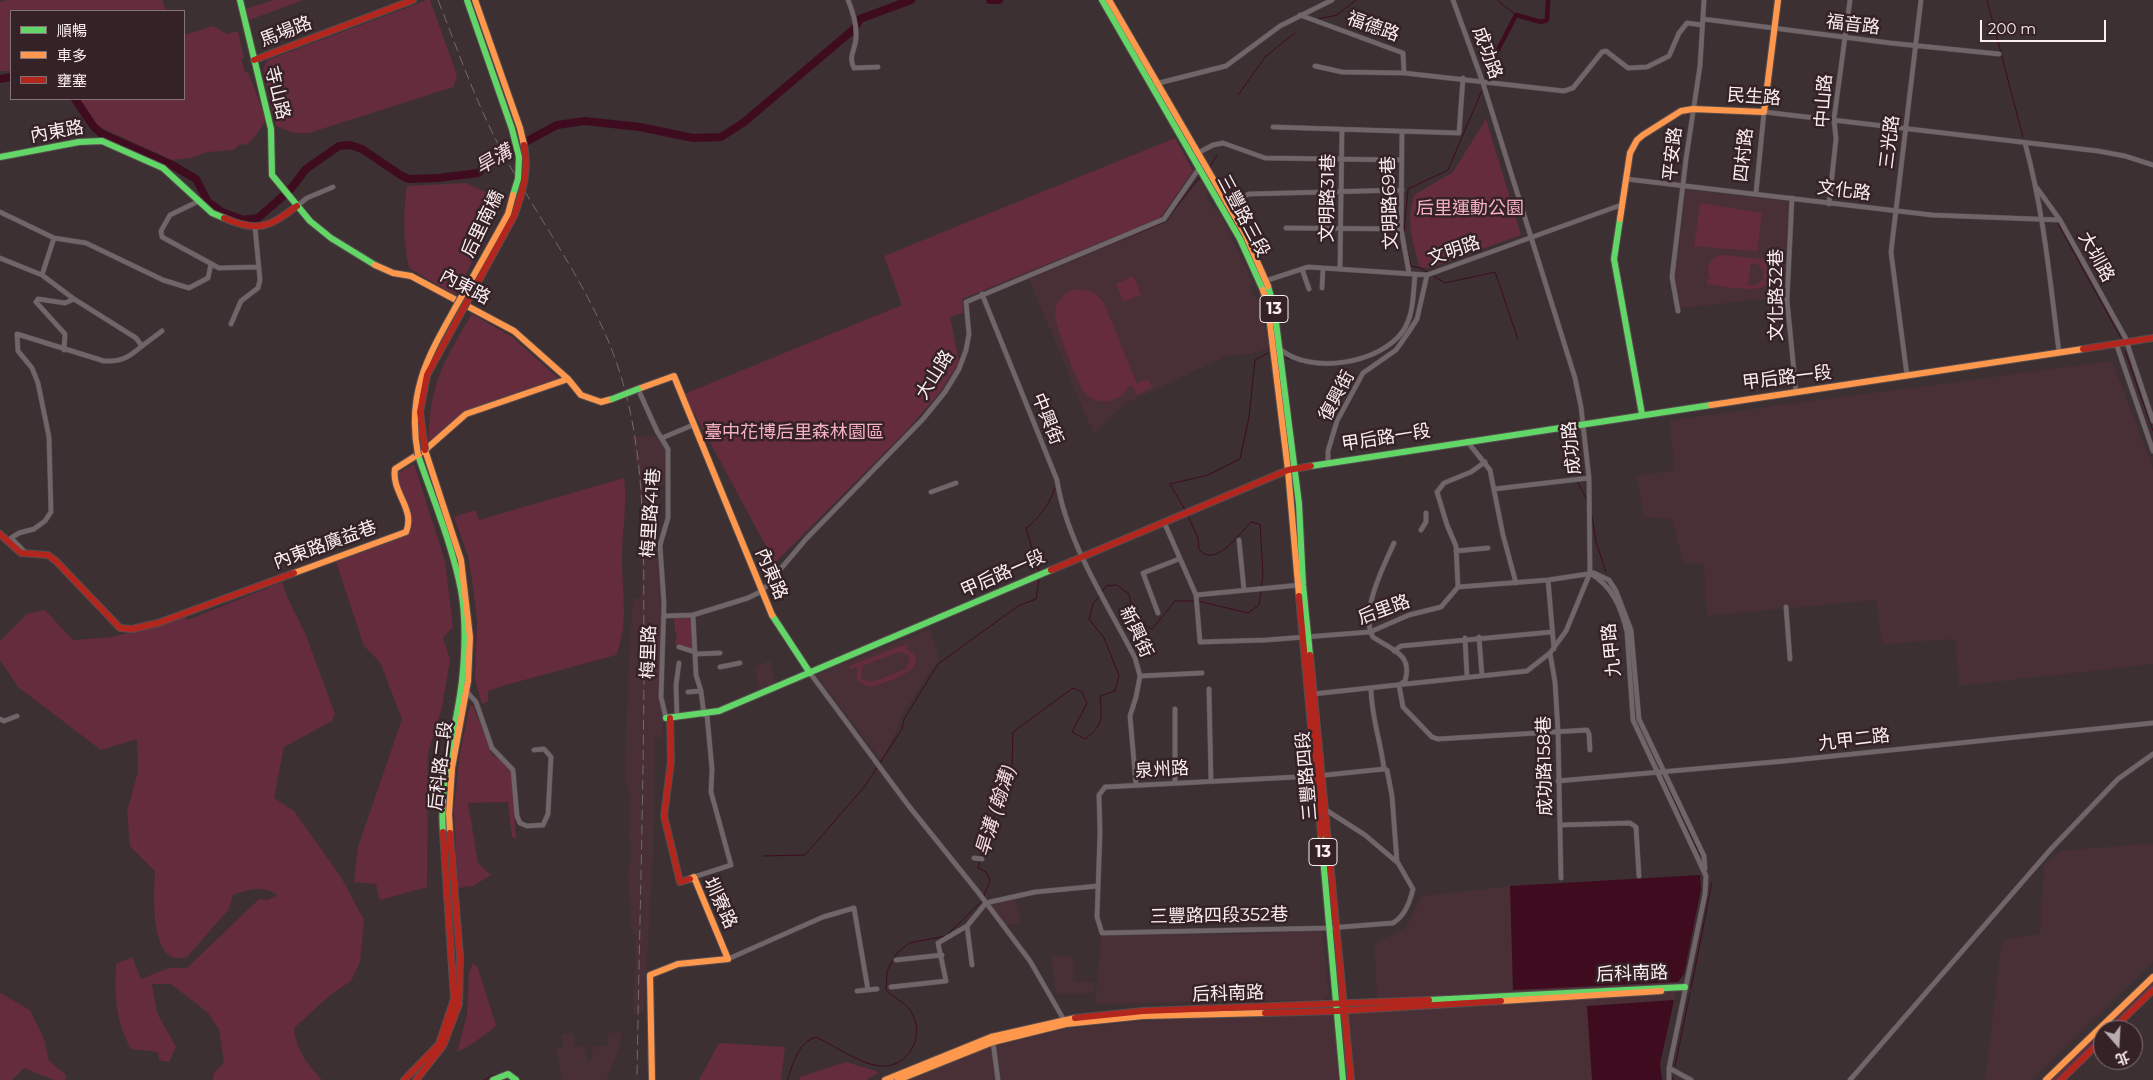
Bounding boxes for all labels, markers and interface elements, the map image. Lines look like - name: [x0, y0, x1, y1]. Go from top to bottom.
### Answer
- street label: 福德路: [1344, 8, 1402, 46]
- legend: [10, 10, 185, 100]
- scale bar: [1983, 10, 2109, 42]
- street label: 福音路: [1825, 11, 1881, 39]
- street label: 馬場路: [257, 12, 315, 52]
- text: 200 m: [1988, 19, 2036, 38]
- text: 順暢: [57, 21, 87, 40]
- street label: 成功路: [1468, 24, 1506, 82]
- text: 車多: [57, 46, 87, 65]
- street label: 寺山路: [260, 64, 294, 122]
- text: 壅塞: [57, 71, 87, 90]
- street label: 中山路: [1811, 73, 1837, 129]
- street label: 民生路: [1726, 84, 1782, 110]
- street label: 三光路: [1876, 114, 1904, 170]
- street label: 內東路: [29, 117, 85, 147]
- street label: 平安路: [1659, 126, 1687, 182]
- street label: 四村路: [1730, 127, 1758, 183]
- water label: 旱溝: [472, 141, 516, 179]
- street label: 文明路31巷: [1316, 153, 1340, 243]
- street label: 文明路69巷: [1378, 156, 1402, 250]
- street label: 三豐路三段: [1212, 171, 1274, 261]
- street label: 文化路: [1816, 177, 1872, 205]
- street label: 后里南橋: [458, 187, 508, 261]
- park label: 后里運動公園: [1416, 198, 1524, 220]
- street label: 大圳路: [2073, 228, 2119, 286]
- street label: 文明路: [1425, 232, 1483, 270]
- street label: 文化路32巷: [1766, 249, 1788, 341]
- street label: 內東路: [436, 265, 494, 309]
- road number: 13: [1260, 296, 1288, 322]
- street label: 大山路: [912, 346, 958, 404]
- street label: 甲后路一段: [1741, 362, 1833, 394]
- street label: 復興街: [1315, 367, 1359, 425]
- street label: 中興街: [1027, 390, 1067, 448]
- street label: 甲后路一段: [1340, 420, 1432, 456]
- street label: 成功路: [1558, 420, 1586, 476]
- park label: 臺中花博后里森林園區: [704, 422, 884, 444]
- street label: 梅里路41巷: [637, 467, 665, 559]
- street label: 內東路廣益巷: [271, 516, 379, 574]
- street label: 內東路: [751, 545, 791, 603]
- street label: 甲后路一段: [957, 546, 1049, 602]
- street label: 后里路: [1355, 591, 1413, 629]
- street label: 新興街: [1115, 603, 1157, 661]
- street label: 九甲路: [1598, 622, 1626, 678]
- street label: 梅里路: [637, 625, 661, 679]
- street label: 成功路158巷: [1533, 716, 1557, 816]
- street label: 后科路二段: [425, 720, 457, 812]
- street label: 九甲二路: [1817, 725, 1891, 755]
- street label: 三豐路四段: [1292, 730, 1322, 822]
- street label: 泉州路: [1134, 758, 1190, 782]
- water label: 旱溝 (翰溝): [971, 763, 1021, 859]
- road number: 13: [1309, 839, 1337, 866]
- street label: 圳寮路: [699, 874, 741, 932]
- street label: 三豐路四段352巷: [1150, 904, 1288, 928]
- street label: 后科南路: [1596, 962, 1668, 986]
- street label: 后科南路: [1192, 982, 1264, 1006]
- north arrow: [2093, 1020, 2143, 1070]
- text: 北: [2113, 1047, 2132, 1069]

